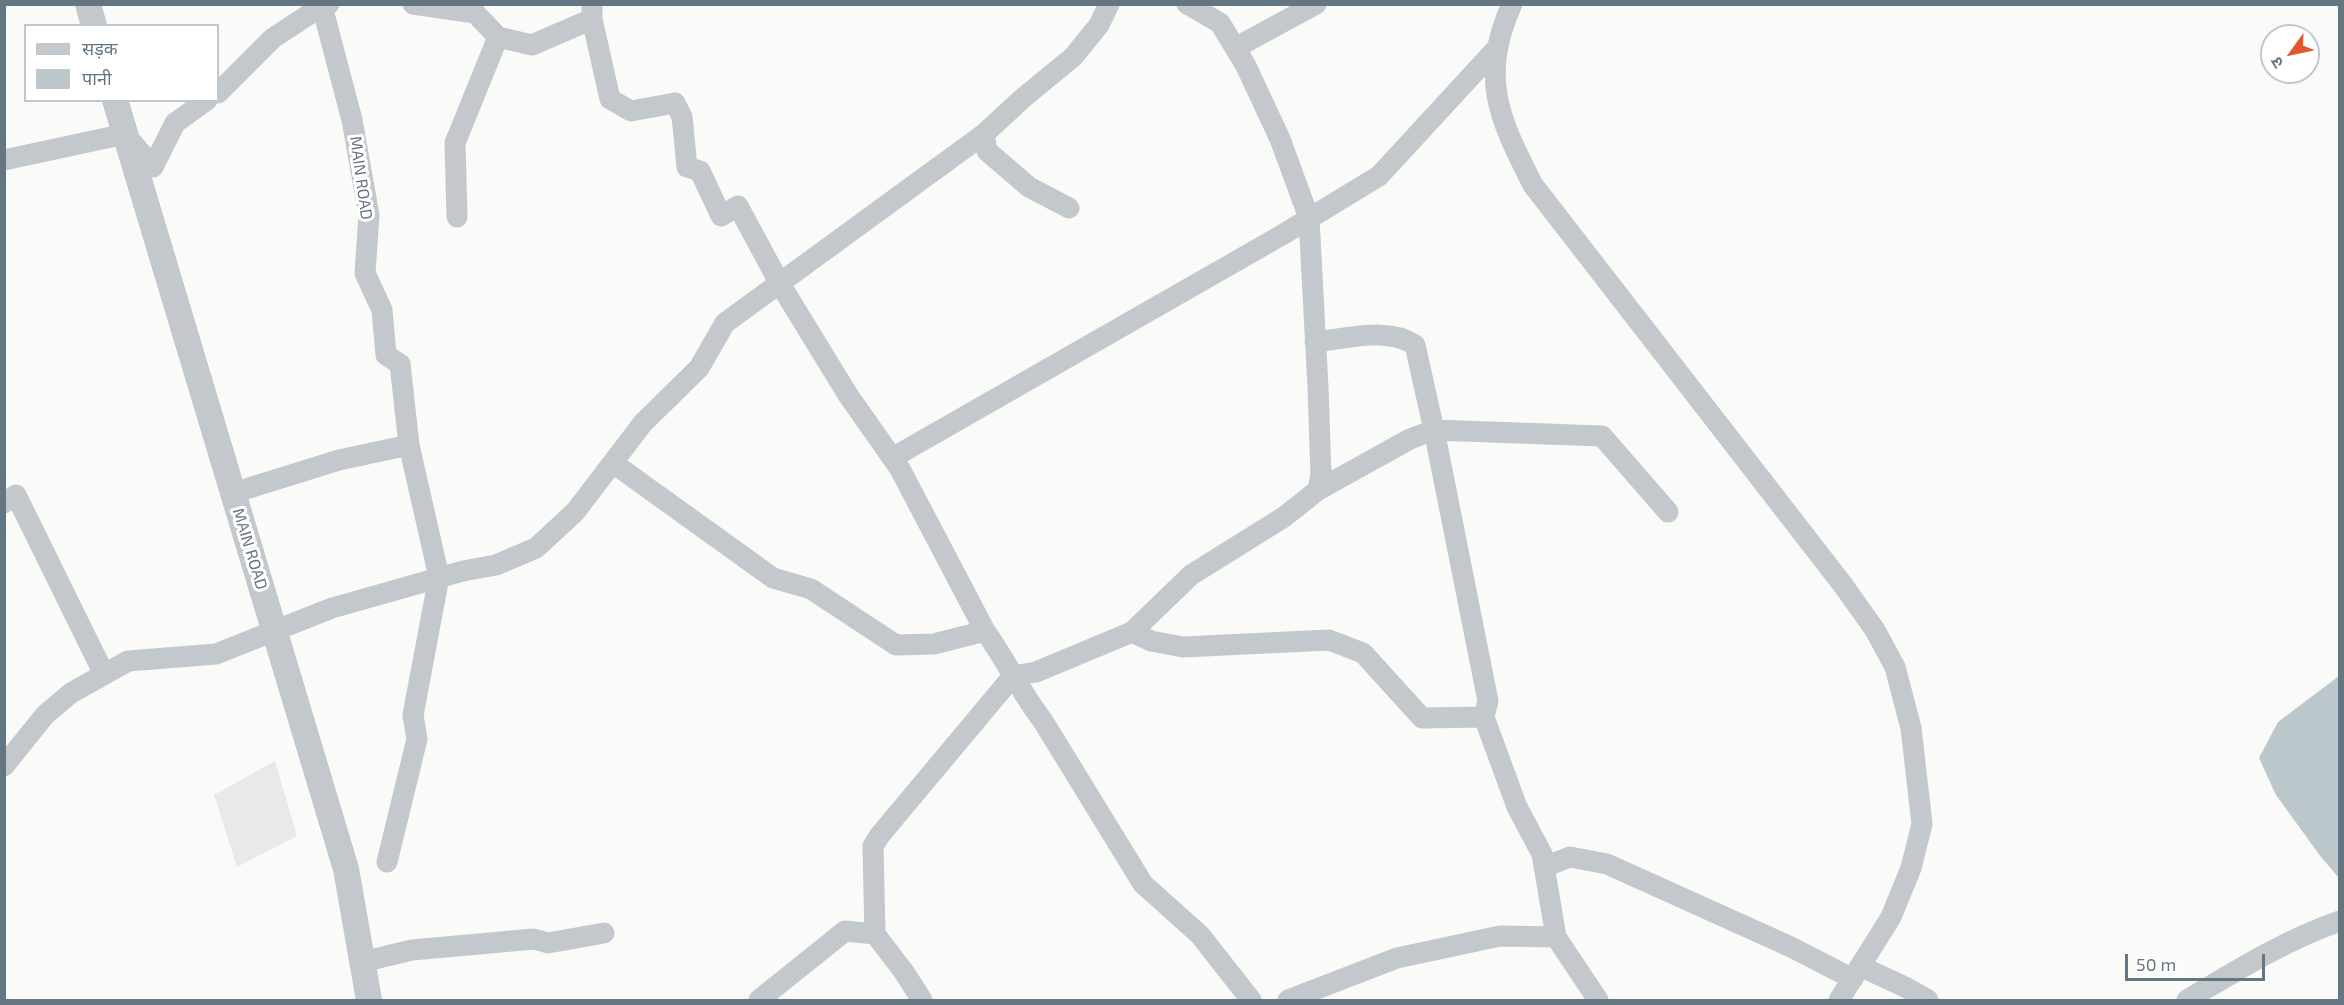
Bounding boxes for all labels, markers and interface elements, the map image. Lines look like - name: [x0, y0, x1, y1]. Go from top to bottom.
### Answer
- legend: [24, 24, 219, 102]
- north arrow: [2260, 24, 2320, 84]
- text: सड़क: [82, 37, 118, 59]
- text: उ: [2266, 54, 2287, 72]
- text: पानी: [82, 67, 112, 89]
- street label: MAIN ROAD: [346, 135, 376, 221]
- street label: MAIN ROAD: [229, 506, 271, 592]
- scale bar: [2128, 942, 2268, 980]
- text: 50 m: [2136, 953, 2176, 975]

